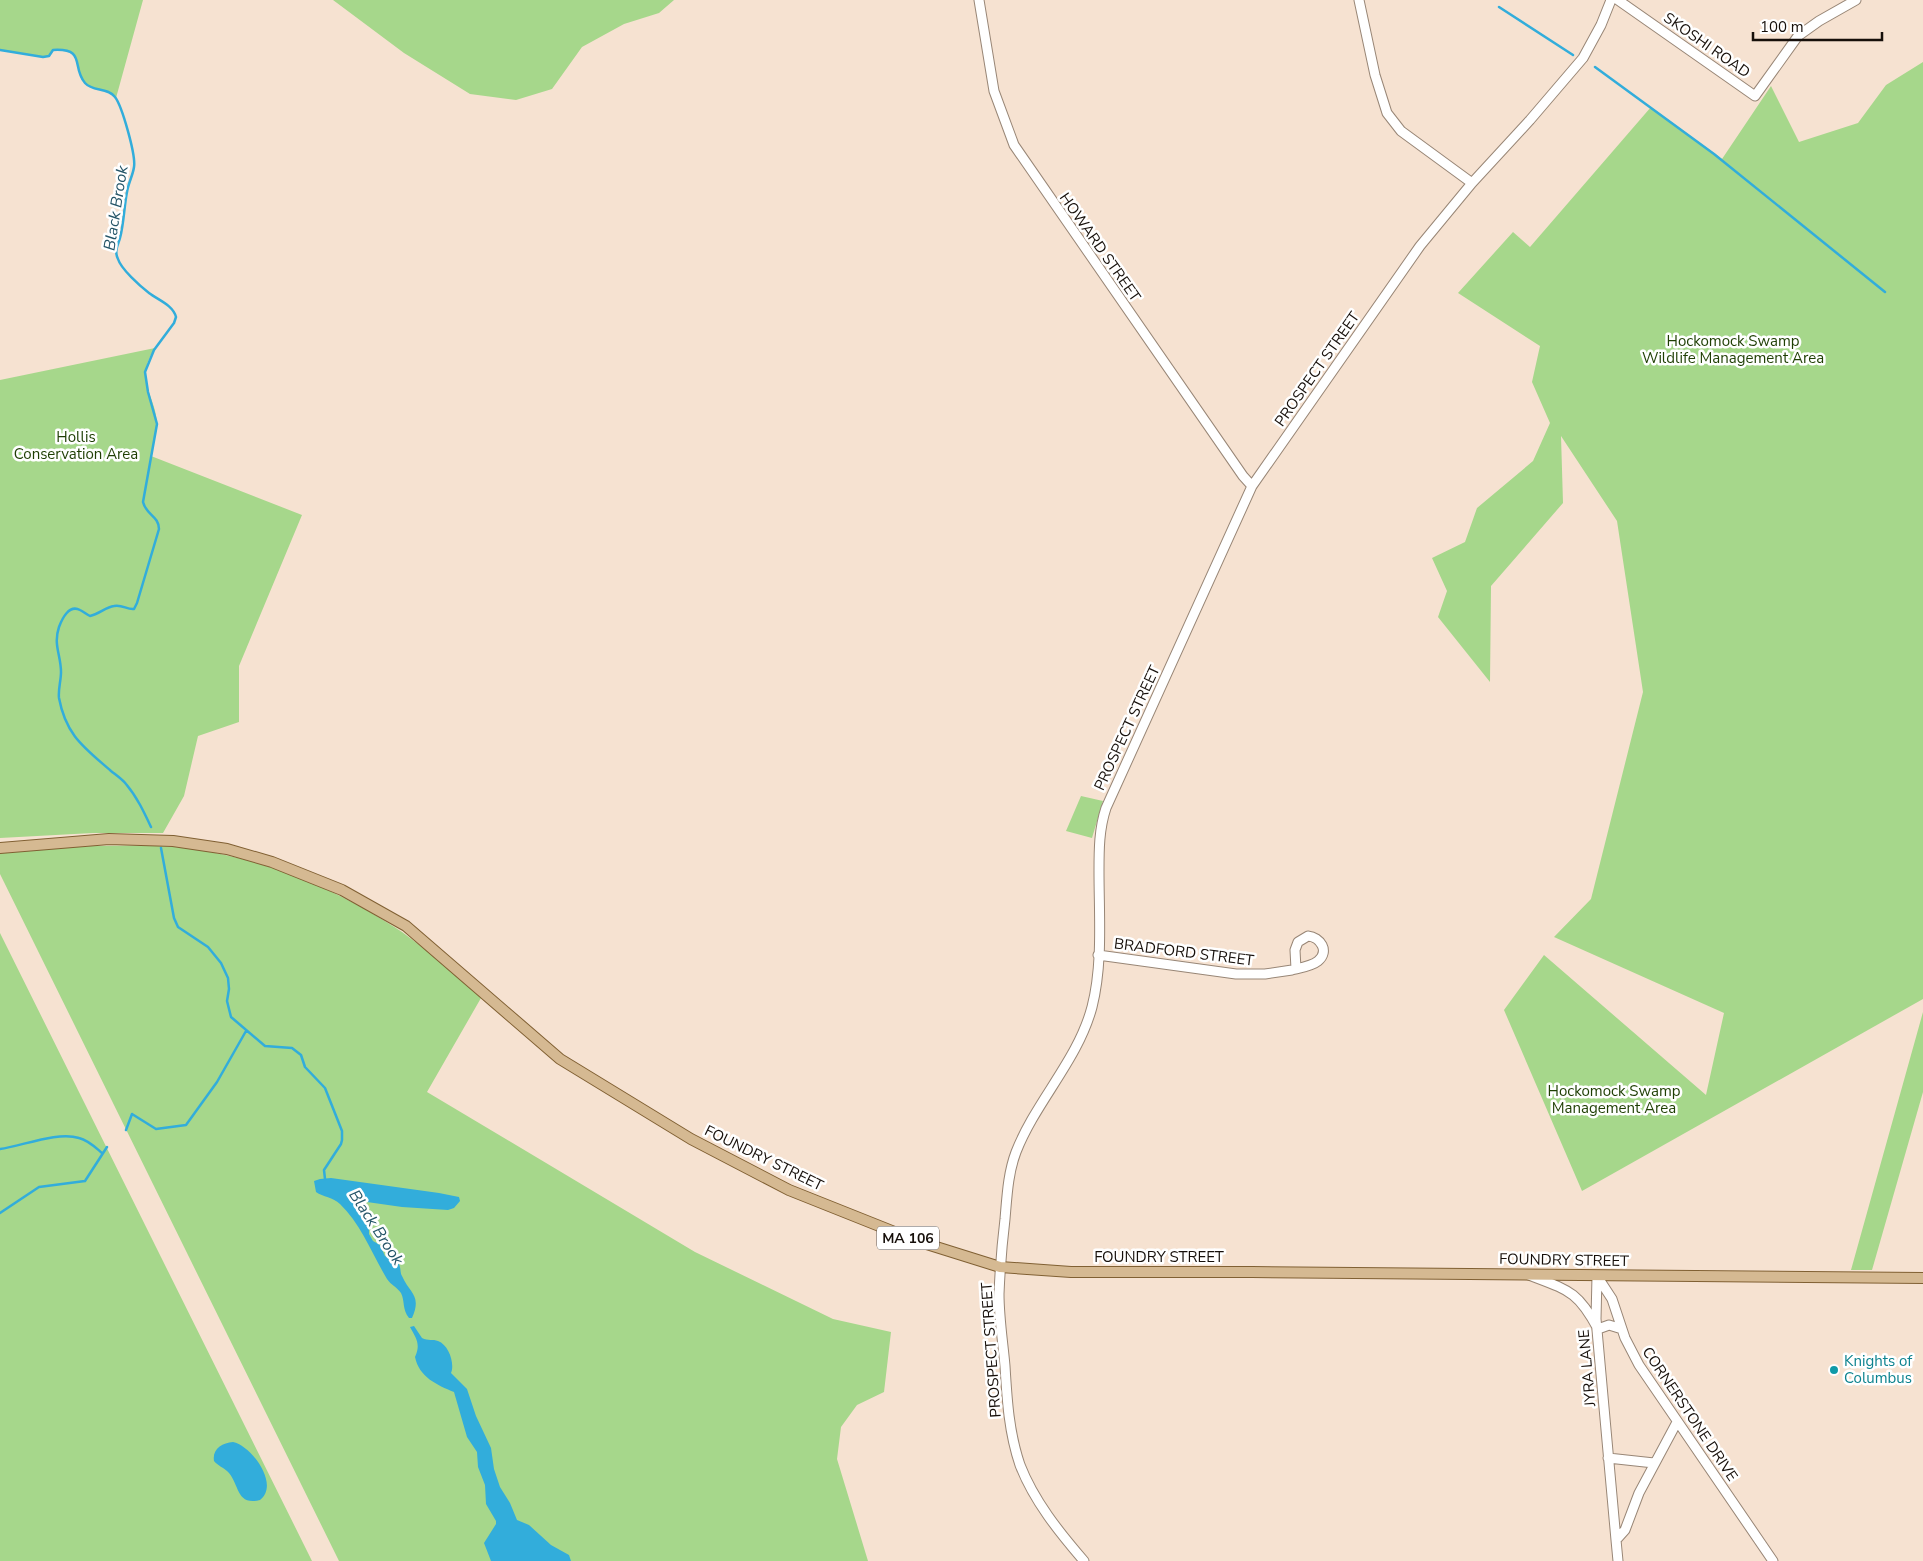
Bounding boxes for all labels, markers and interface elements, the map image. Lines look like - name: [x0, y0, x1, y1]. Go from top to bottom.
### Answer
- street label: SKOSHI ROAD: [1660, 8, 1754, 82]
- scale bar: [1753, 10, 1882, 42]
- text: 100 m: [1760, 17, 1804, 37]
- water label: Black Brook: [98, 163, 134, 252]
- street label: HOWARD STREET: [1055, 189, 1145, 305]
- street label: PROSPECT STREET: [1270, 308, 1364, 430]
- park label: Hockomock Swamp Wildlife Management Area: [1642, 331, 1824, 368]
- park label: Hollis Conservation Area: [14, 427, 138, 464]
- street label: PROSPECT STREET: [1089, 662, 1165, 794]
- street label: BRADFORD STREET: [1113, 933, 1255, 971]
- park label: Hockomock Swamp Management Area: [1548, 1081, 1681, 1118]
- street label: FOUNDRY STREET: [701, 1121, 827, 1195]
- water label: Black Brook: [344, 1186, 409, 1270]
- road number: MA 106: [877, 1226, 939, 1250]
- street label: FOUNDRY STREET: [1094, 1247, 1224, 1267]
- street label: FOUNDRY STREET: [1499, 1249, 1629, 1271]
- street label: PROSPECT STREET: [976, 1282, 1006, 1418]
- street label: JYRA LANE: [1574, 1329, 1600, 1408]
- street label: CORNERSTONE DRIVE: [1638, 1343, 1742, 1485]
- place label: Knights of Columbus: [1844, 1351, 1913, 1388]
- marker: Knights of Columbus: [1828, 1364, 1840, 1376]

